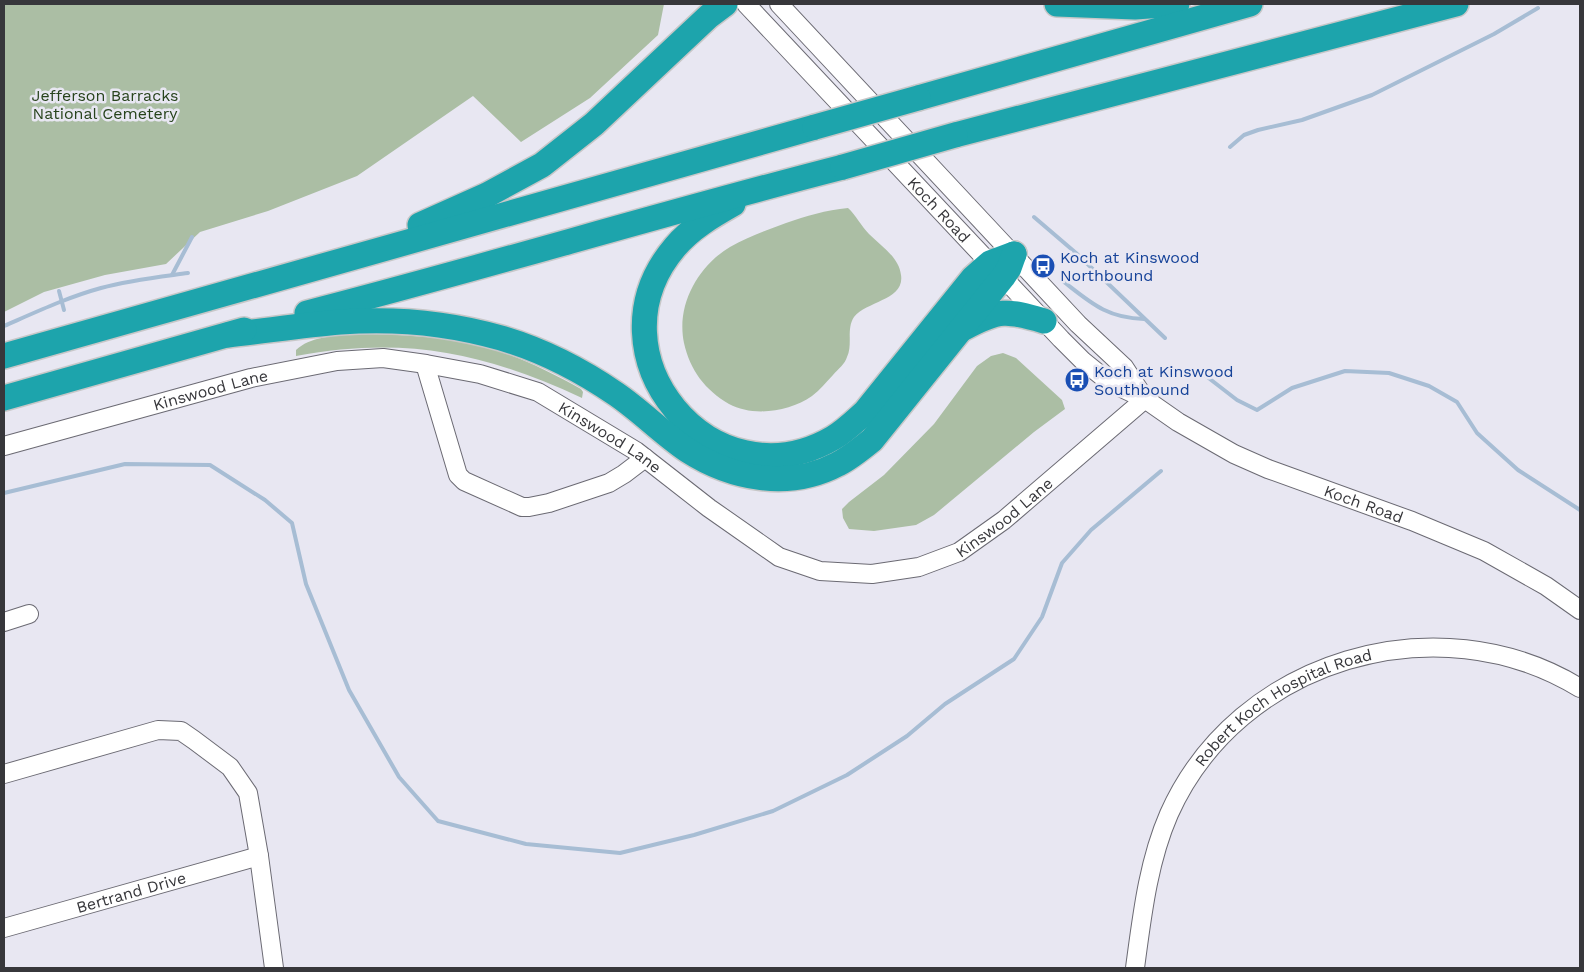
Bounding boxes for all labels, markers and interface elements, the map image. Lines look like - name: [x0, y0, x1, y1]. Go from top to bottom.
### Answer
- park label: Jefferson Barracks National Cemetery: [32, 86, 178, 123]
- street label: Koch Road: [904, 173, 974, 246]
- place label: Koch at Kinswood Northbound: [1060, 248, 1200, 285]
- bus stop icon: Koch at Kinswood Northbound: [1030, 253, 1056, 279]
- place label: Koch at Kinswood Southbound: [1094, 362, 1234, 399]
- street label: Kinswood Lane: [151, 365, 269, 414]
- bus stop icon: Koch at Kinswood Southbound: [1064, 367, 1090, 393]
- street label: Kinswood Lane: [555, 397, 665, 477]
- street label: Kinswood Lane: [952, 473, 1056, 561]
- street label: Koch Road: [1322, 481, 1406, 527]
- street label: Robert Koch Hospital Road: [1190, 645, 1374, 770]
- street label: Bertrand Drive: [74, 868, 188, 917]

